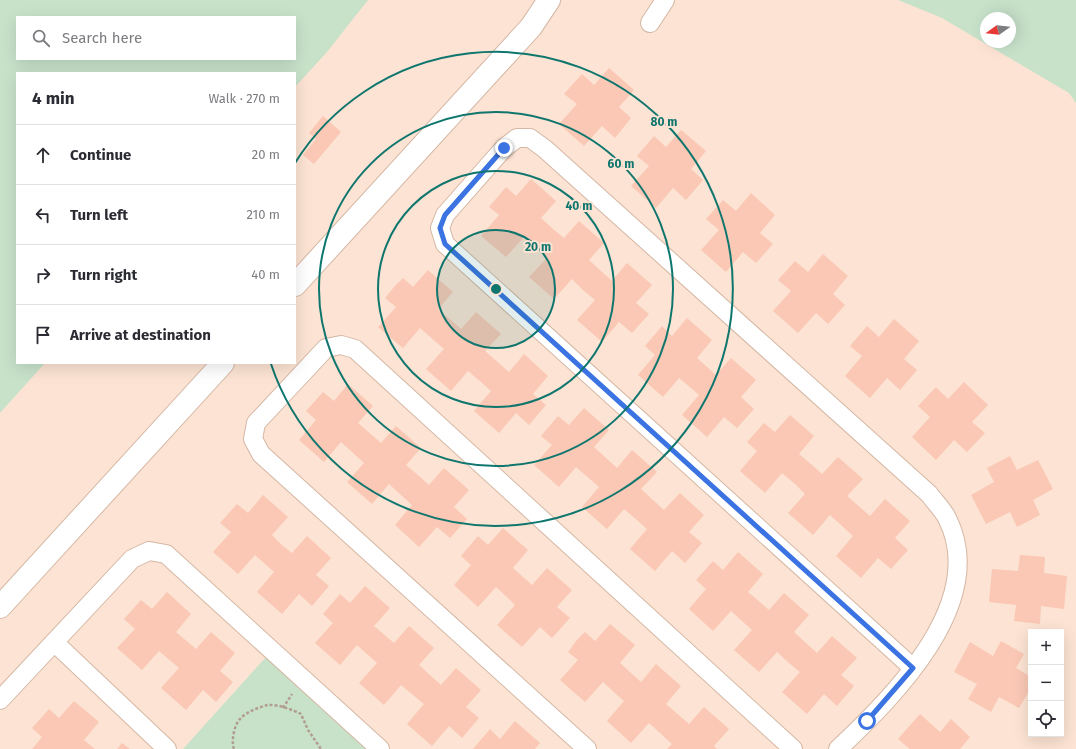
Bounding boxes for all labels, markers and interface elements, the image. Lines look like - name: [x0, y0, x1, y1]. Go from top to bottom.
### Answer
- north arrow: [980, 12, 1016, 48]
- search box: [16, 16, 296, 60]
- icon: search: [30, 27, 52, 49]
- text: Search here: [62, 29, 142, 47]
- text: 4 min: [32, 88, 75, 109]
- text: Walk · 270 m: [208, 91, 280, 106]
- text: 80 m: [651, 115, 677, 129]
- route end: [495, 139, 513, 157]
- icon: ahead: [32, 144, 54, 166]
- text: Continue: [70, 146, 131, 164]
- text: 20 m: [252, 147, 280, 162]
- text: 60 m: [608, 157, 634, 171]
- text: 40 m: [566, 199, 592, 213]
- icon: left: [32, 204, 54, 226]
- text: Turn left: [70, 206, 128, 224]
- text: 210 m: [246, 207, 280, 222]
- text: 20 m: [525, 240, 551, 254]
- icon: right: [32, 264, 54, 286]
- text: Turn right: [70, 266, 137, 284]
- text: 40 m: [251, 267, 280, 282]
- centre of rings: [489, 282, 503, 296]
- icon: arrive: [32, 324, 54, 346]
- text: Arrive at destination: [70, 326, 211, 344]
- map controls: [1028, 629, 1064, 737]
- button: +: [1028, 629, 1064, 665]
- button: −: [1028, 665, 1064, 701]
- button: locate: [1028, 701, 1064, 737]
- route start: [858, 712, 876, 730]

